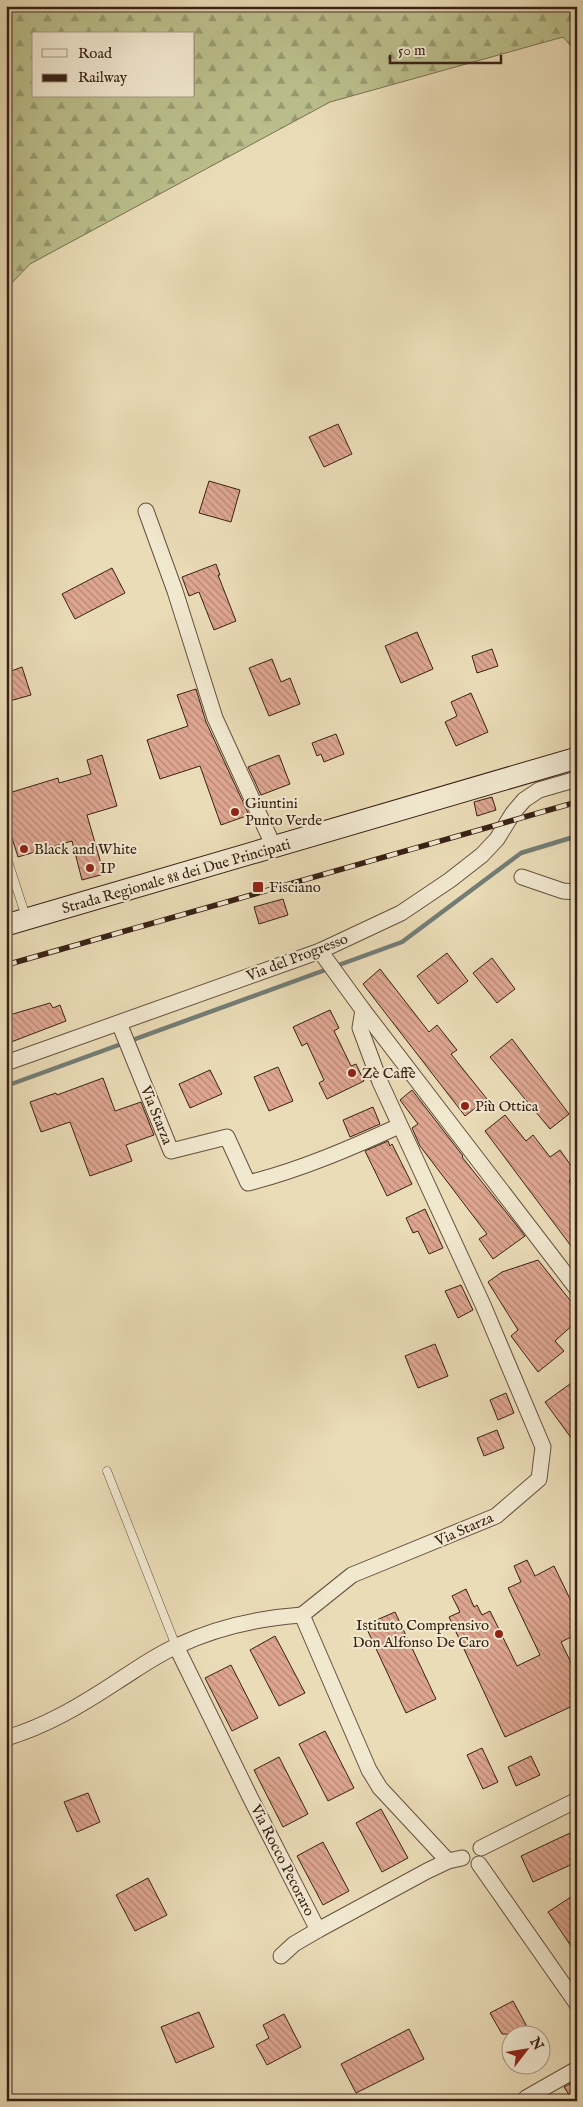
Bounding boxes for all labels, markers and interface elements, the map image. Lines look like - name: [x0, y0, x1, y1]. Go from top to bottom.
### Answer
- legend: [32, 32, 195, 98]
- scale bar: [390, 32, 502, 64]
- text: 50 m: [398, 41, 426, 60]
- text: Road: [78, 44, 113, 63]
- text: Railway: [78, 68, 128, 87]
- place label: Giuntini Punto Verde: [245, 794, 322, 830]
- marker: Giuntini Punto Verde: [229, 806, 241, 818]
- street label: Strada Regionale 88 dei Due Principati: [60, 835, 293, 918]
- place label: Black and White: [34, 840, 137, 859]
- marker: Black and White: [18, 843, 30, 855]
- place label: IP: [100, 859, 115, 878]
- marker: IP: [84, 862, 96, 874]
- place label: Fisciano: [269, 878, 321, 897]
- marker: Fisciano: [251, 880, 265, 894]
- street label: Via del Progresso: [243, 929, 351, 986]
- place label: Zè Caffè: [362, 1064, 416, 1083]
- marker: Zè Caffè: [346, 1067, 358, 1079]
- street label: Via Starza: [136, 1082, 177, 1148]
- place label: Più Ottica: [475, 1097, 539, 1116]
- marker: Più Ottica: [459, 1100, 471, 1112]
- street label: Via Starza: [431, 1508, 497, 1551]
- place label: Istituto Comprensivo Don Alfonso De Caro: [352, 1616, 489, 1652]
- marker: Istituto Comprensivo Don Alfonso De Caro: [493, 1628, 505, 1640]
- street label: Via Rocco Pecoraro: [246, 1800, 319, 1919]
- north arrow: [500, 2024, 550, 2074]
- text: N: [525, 2033, 547, 2054]

